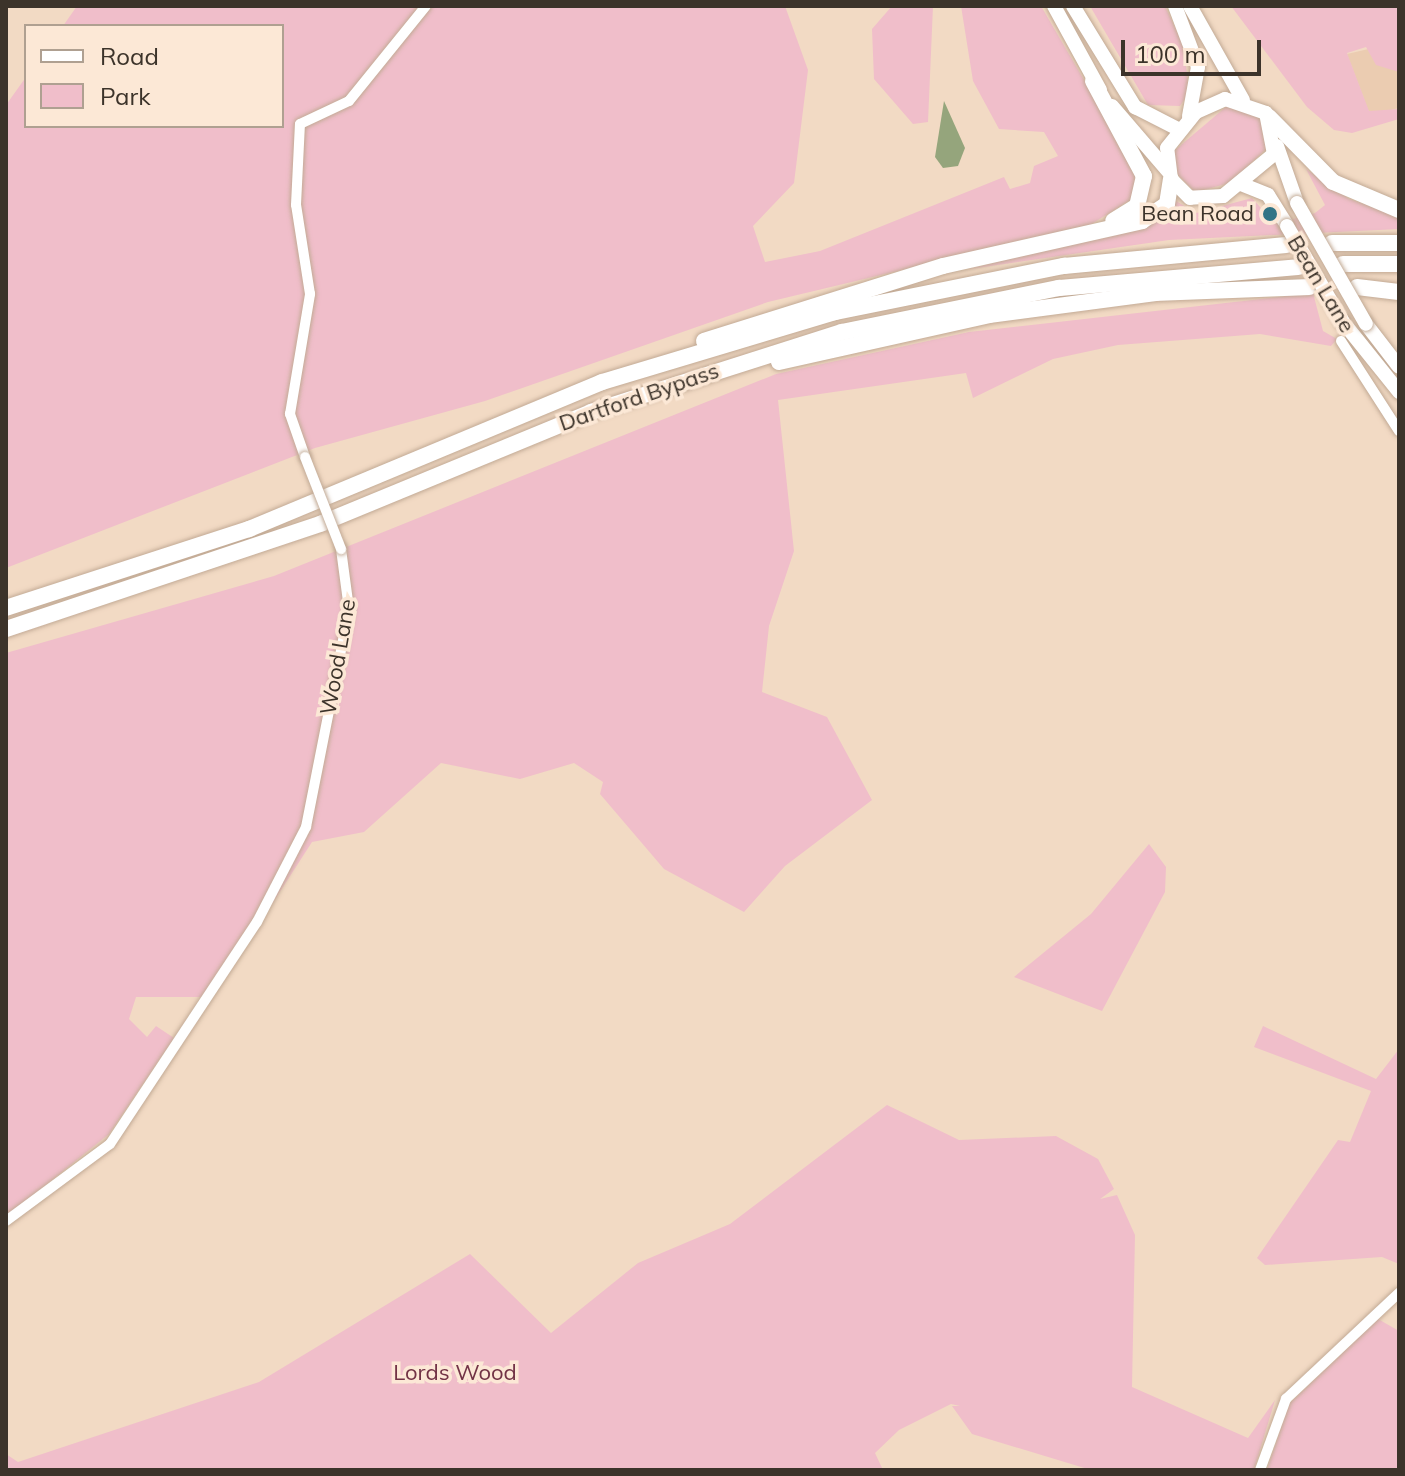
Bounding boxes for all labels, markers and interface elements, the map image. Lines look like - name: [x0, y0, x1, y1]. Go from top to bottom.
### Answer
- legend: [24, 24, 284, 128]
- scale bar: [1125, 24, 1265, 74]
- text: 100 m: [1135, 39, 1206, 69]
- text: Road: [100, 41, 159, 71]
- text: Park: [100, 81, 151, 111]
- place label: Bean Road: [1141, 201, 1254, 227]
- marker: Bean Road: [1261, 205, 1279, 223]
- street label: Bean Lane: [1282, 231, 1360, 337]
- street label: Dartford Bypass: [556, 357, 722, 437]
- street label: Wood Lane: [315, 597, 361, 717]
- park label: Lords Wood: [393, 1360, 517, 1386]

